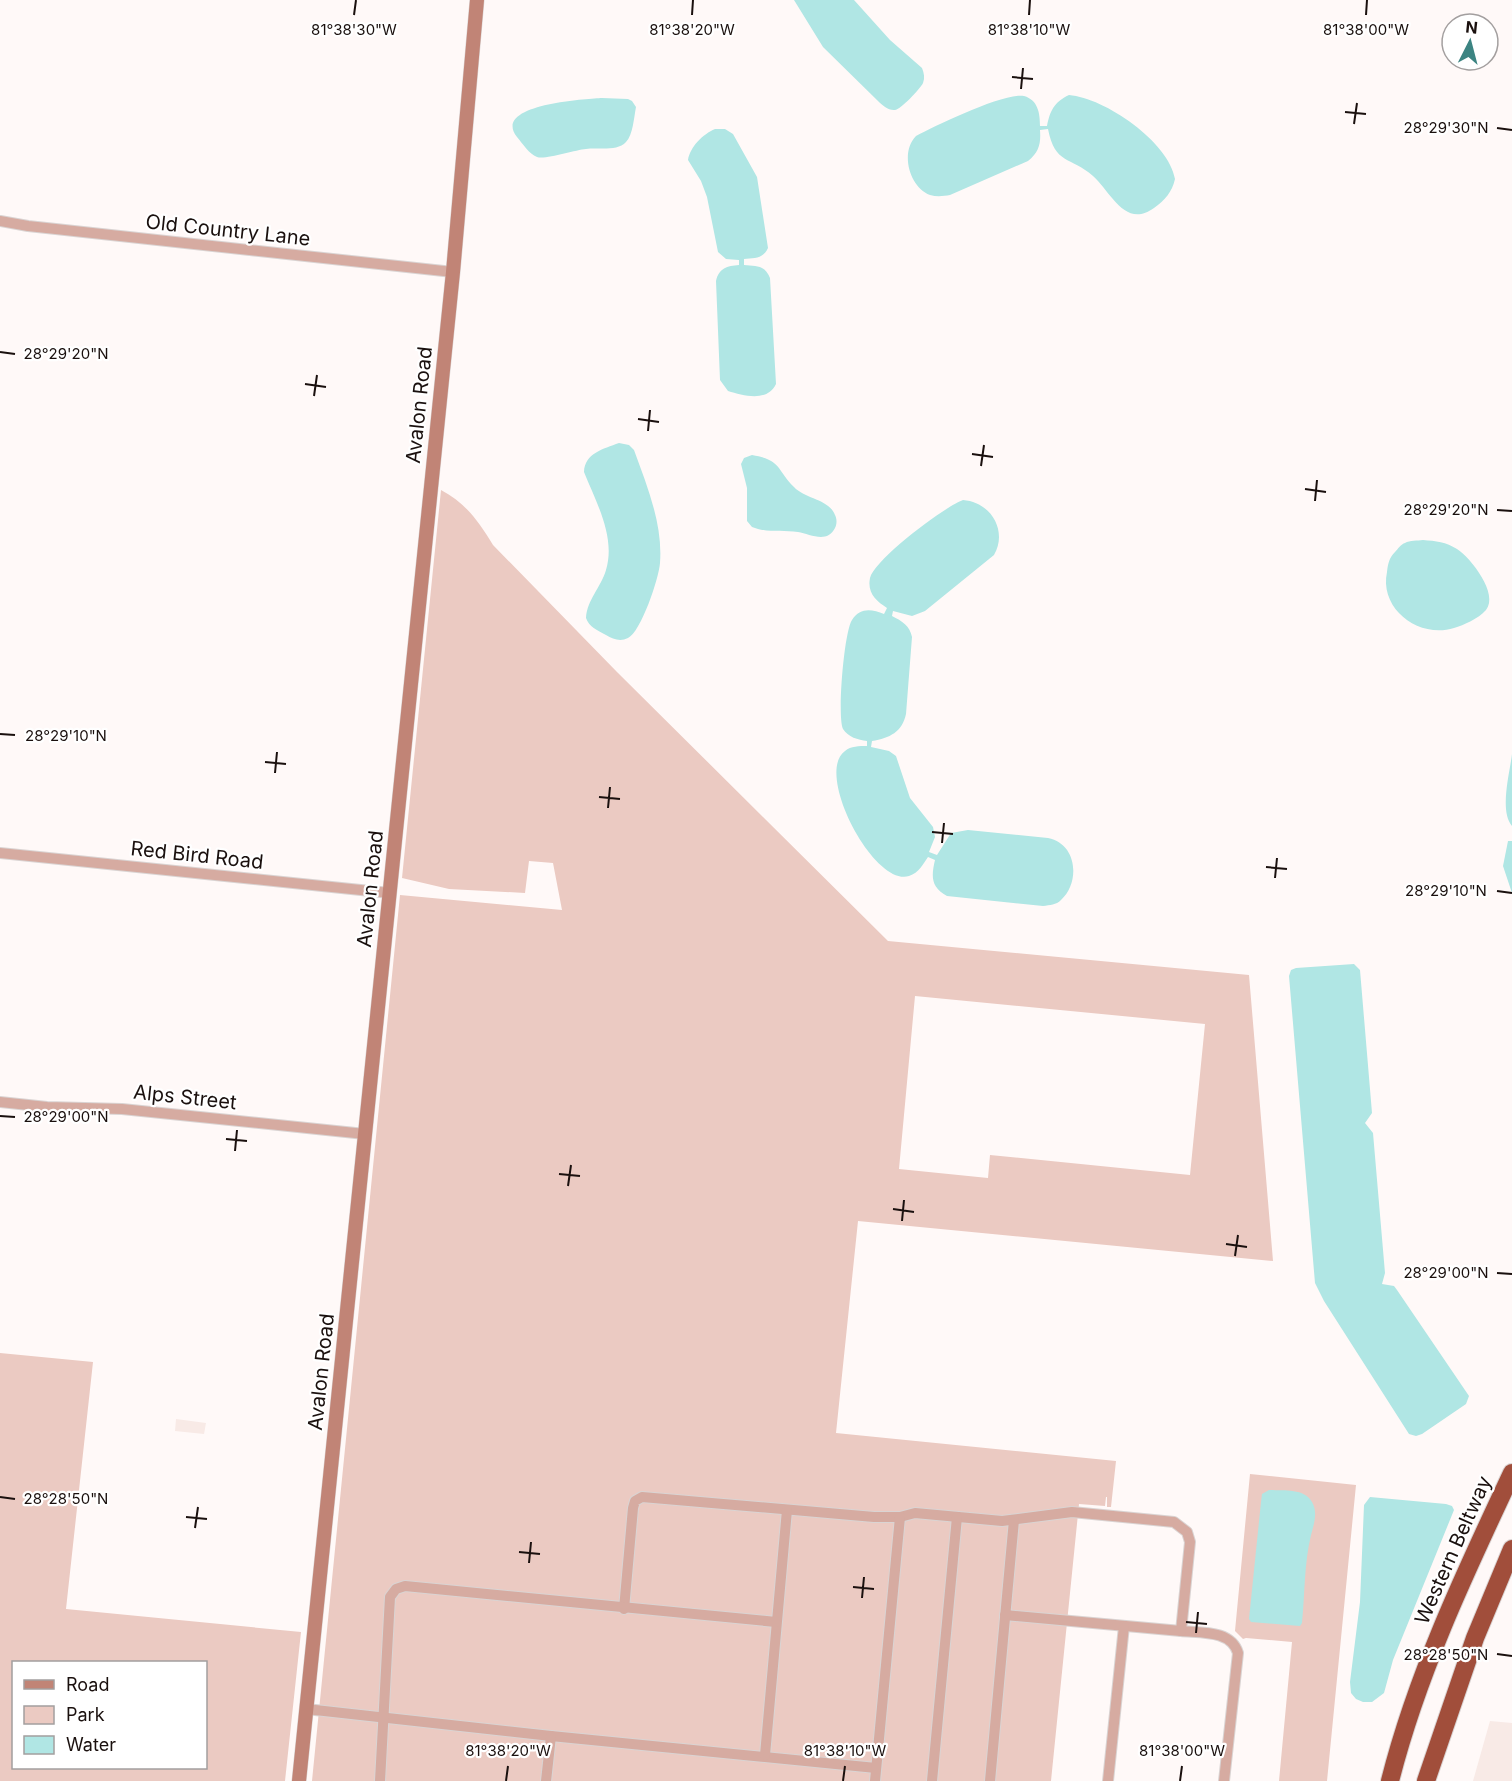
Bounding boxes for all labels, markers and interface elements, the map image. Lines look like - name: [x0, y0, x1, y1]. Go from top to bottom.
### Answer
- north arrow: [1440, 12, 1500, 72]
- text: N: [1464, 16, 1479, 38]
- text: 81°38'30"W: [311, 20, 397, 39]
- text: 81°38'20"W: [649, 20, 735, 39]
- text: 81°38'10"W: [988, 20, 1071, 39]
- text: 81°38'00"W: [1323, 20, 1409, 39]
- text: 28°29'30"N: [1403, 118, 1489, 137]
- street label: Old Country Lane: [144, 209, 312, 251]
- text: 28°29'20"N: [24, 344, 108, 363]
- street label: Avalon Road: [401, 345, 437, 465]
- text: 28°29'20"N: [1404, 500, 1488, 519]
- text: 28°29'10"N: [25, 726, 107, 745]
- street label: Avalon Road: [352, 829, 388, 949]
- street label: Red Bird Road: [129, 836, 265, 874]
- text: 28°29'10"N: [1405, 881, 1487, 900]
- street label: Alps Street: [132, 1080, 238, 1114]
- text: 28°29'00"N: [23, 1107, 109, 1126]
- text: 28°29'00"N: [1403, 1263, 1489, 1282]
- street label: Avalon Road: [303, 1312, 339, 1432]
- street label: Western Beltway: [1410, 1472, 1496, 1628]
- text: 28°28'50"N: [24, 1489, 108, 1508]
- text: 28°28'50"N: [1404, 1645, 1488, 1664]
- legend: [12, 1661, 207, 1769]
- text: Road: [66, 1674, 109, 1695]
- text: Park: [66, 1704, 105, 1725]
- text: Water: [66, 1734, 116, 1755]
- text: 81°38'20"W: [465, 1741, 551, 1760]
- text: 81°38'10"W: [804, 1741, 887, 1760]
- text: 81°38'00"W: [1139, 1741, 1225, 1760]

